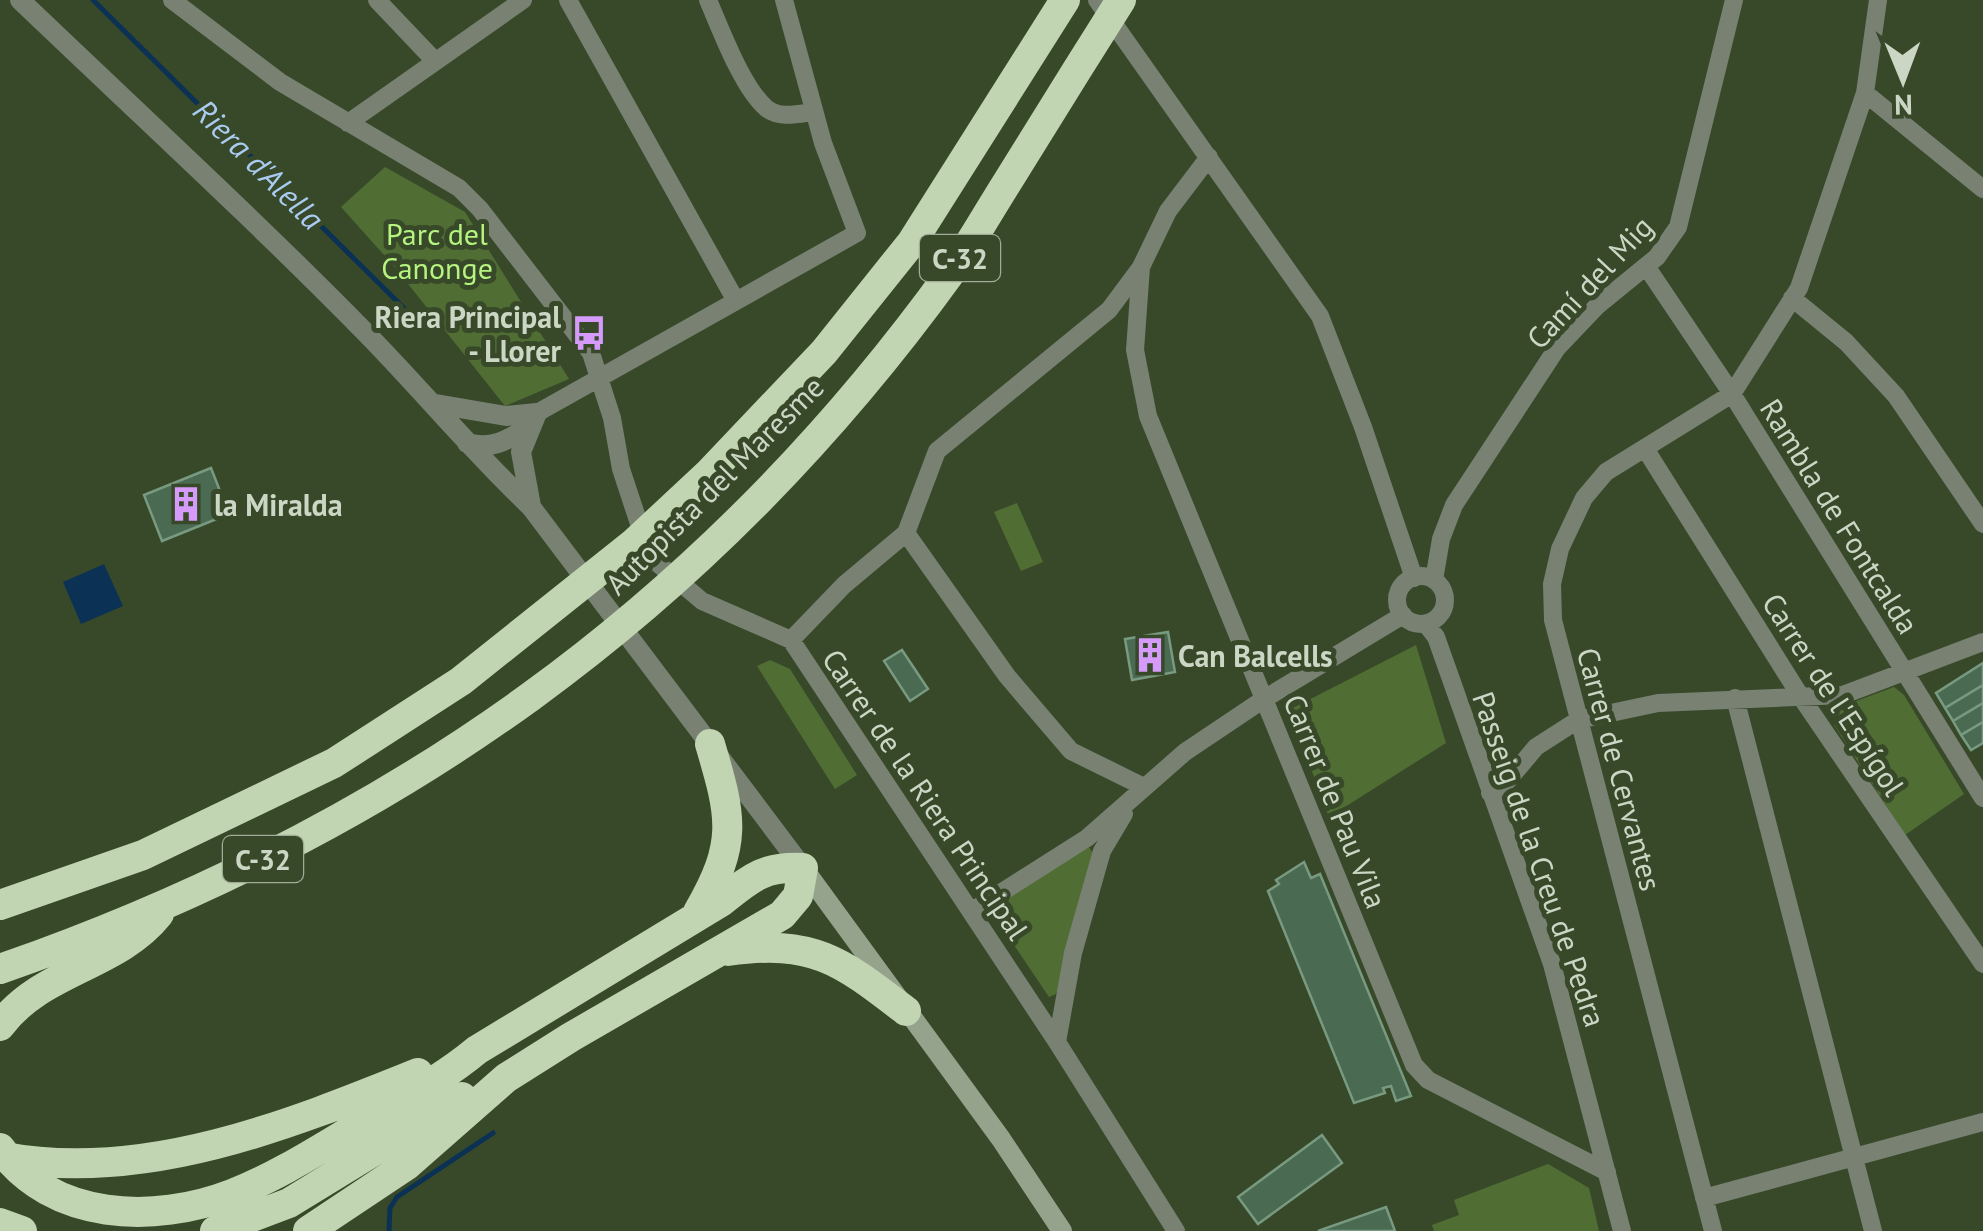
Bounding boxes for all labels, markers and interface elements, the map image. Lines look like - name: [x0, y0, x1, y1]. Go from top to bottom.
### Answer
- north arrow: [1853, 30, 1953, 130]
- text: N: [1894, 87, 1913, 124]
- water label: Riera d'Alella: [185, 90, 334, 239]
- street label: Camí del Mig: [1517, 207, 1661, 357]
- park label: Parc del Canonge: [381, 214, 493, 287]
- road number: C-32: [920, 235, 1000, 281]
- place label: Riera Principal - Llorer: [374, 297, 561, 370]
- bus stop icon: Riera Principal - Llorer: [570, 314, 608, 352]
- street label: Autopista del Maresme: [596, 367, 832, 603]
- street label: Rambla de Fontcalda: [1752, 391, 1928, 641]
- building icon: la Miralda: [167, 485, 205, 523]
- place label: la Miralda: [214, 485, 343, 524]
- street label: Carrer de l'Espígol: [1754, 585, 1914, 803]
- building icon: Can Balcells: [1131, 636, 1169, 674]
- place label: Can Balcells: [1178, 636, 1333, 675]
- street label: Carrer de la Riera Principal: [814, 641, 1038, 947]
- street label: Carrer de Cervantes: [1569, 643, 1671, 895]
- street label: Passeig de la Creu de Pedra: [1464, 686, 1616, 1032]
- street label: Carrer de Pau Vila: [1275, 688, 1397, 914]
- road number: C-32: [223, 836, 303, 882]

